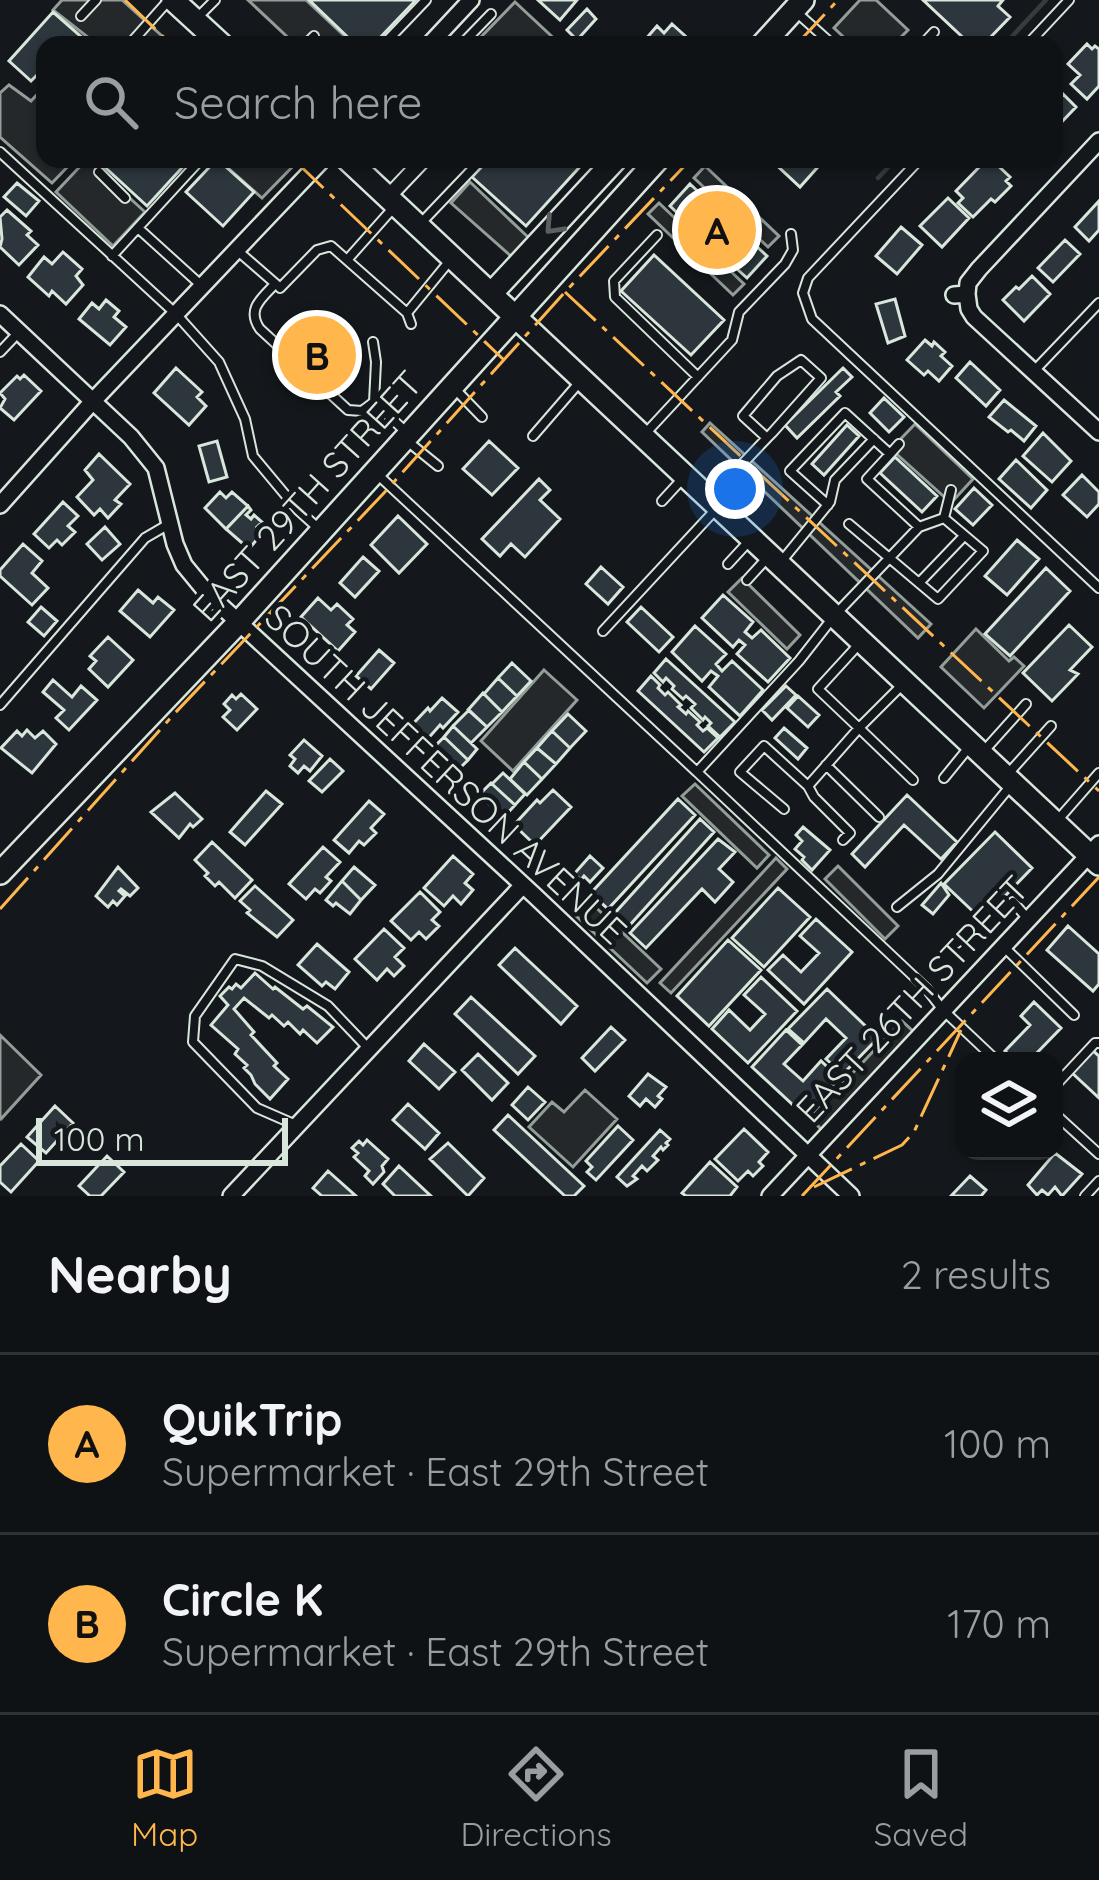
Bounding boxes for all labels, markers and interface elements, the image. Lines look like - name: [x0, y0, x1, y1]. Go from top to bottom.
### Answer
- search box: [36, 36, 1063, 168]
- icon: search: [78, 69, 144, 135]
- text: Search here: [174, 74, 422, 130]
- pin: A: [678, 185, 756, 275]
- one-way arrow: [546, 212, 568, 233]
- pin: B: [278, 310, 356, 400]
- street label: EAST 29TH STREET: [182, 361, 431, 630]
- your location: [705, 459, 765, 519]
- street label: SOUTH JEFFERSON AVENUE: [256, 594, 636, 953]
- street label: EAST 26TH STREET: [786, 866, 1038, 1131]
- map controls: [955, 1052, 1063, 1160]
- button: layers: [955, 1052, 1063, 1160]
- scale bar: [36, 1112, 288, 1165]
- text: 100 m: [54, 1118, 145, 1159]
- text: Nearby: [48, 1242, 232, 1306]
- text: 2 results: [901, 1250, 1051, 1299]
- text: QuikTrip: [162, 1391, 343, 1447]
- text: A: [75, 1419, 99, 1468]
- text: 100 m: [944, 1419, 1051, 1468]
- text: Supermarket · East 29th Street: [162, 1447, 709, 1496]
- text: Circle K: [162, 1571, 323, 1627]
- text: B: [74, 1599, 100, 1648]
- text: 170 m: [947, 1599, 1051, 1648]
- text: Supermarket · East 29th Street: [162, 1627, 709, 1676]
- tab: Map: [131, 1741, 198, 1854]
- tab: Directions: [460, 1741, 612, 1854]
- tab: Saved: [874, 1741, 968, 1854]

